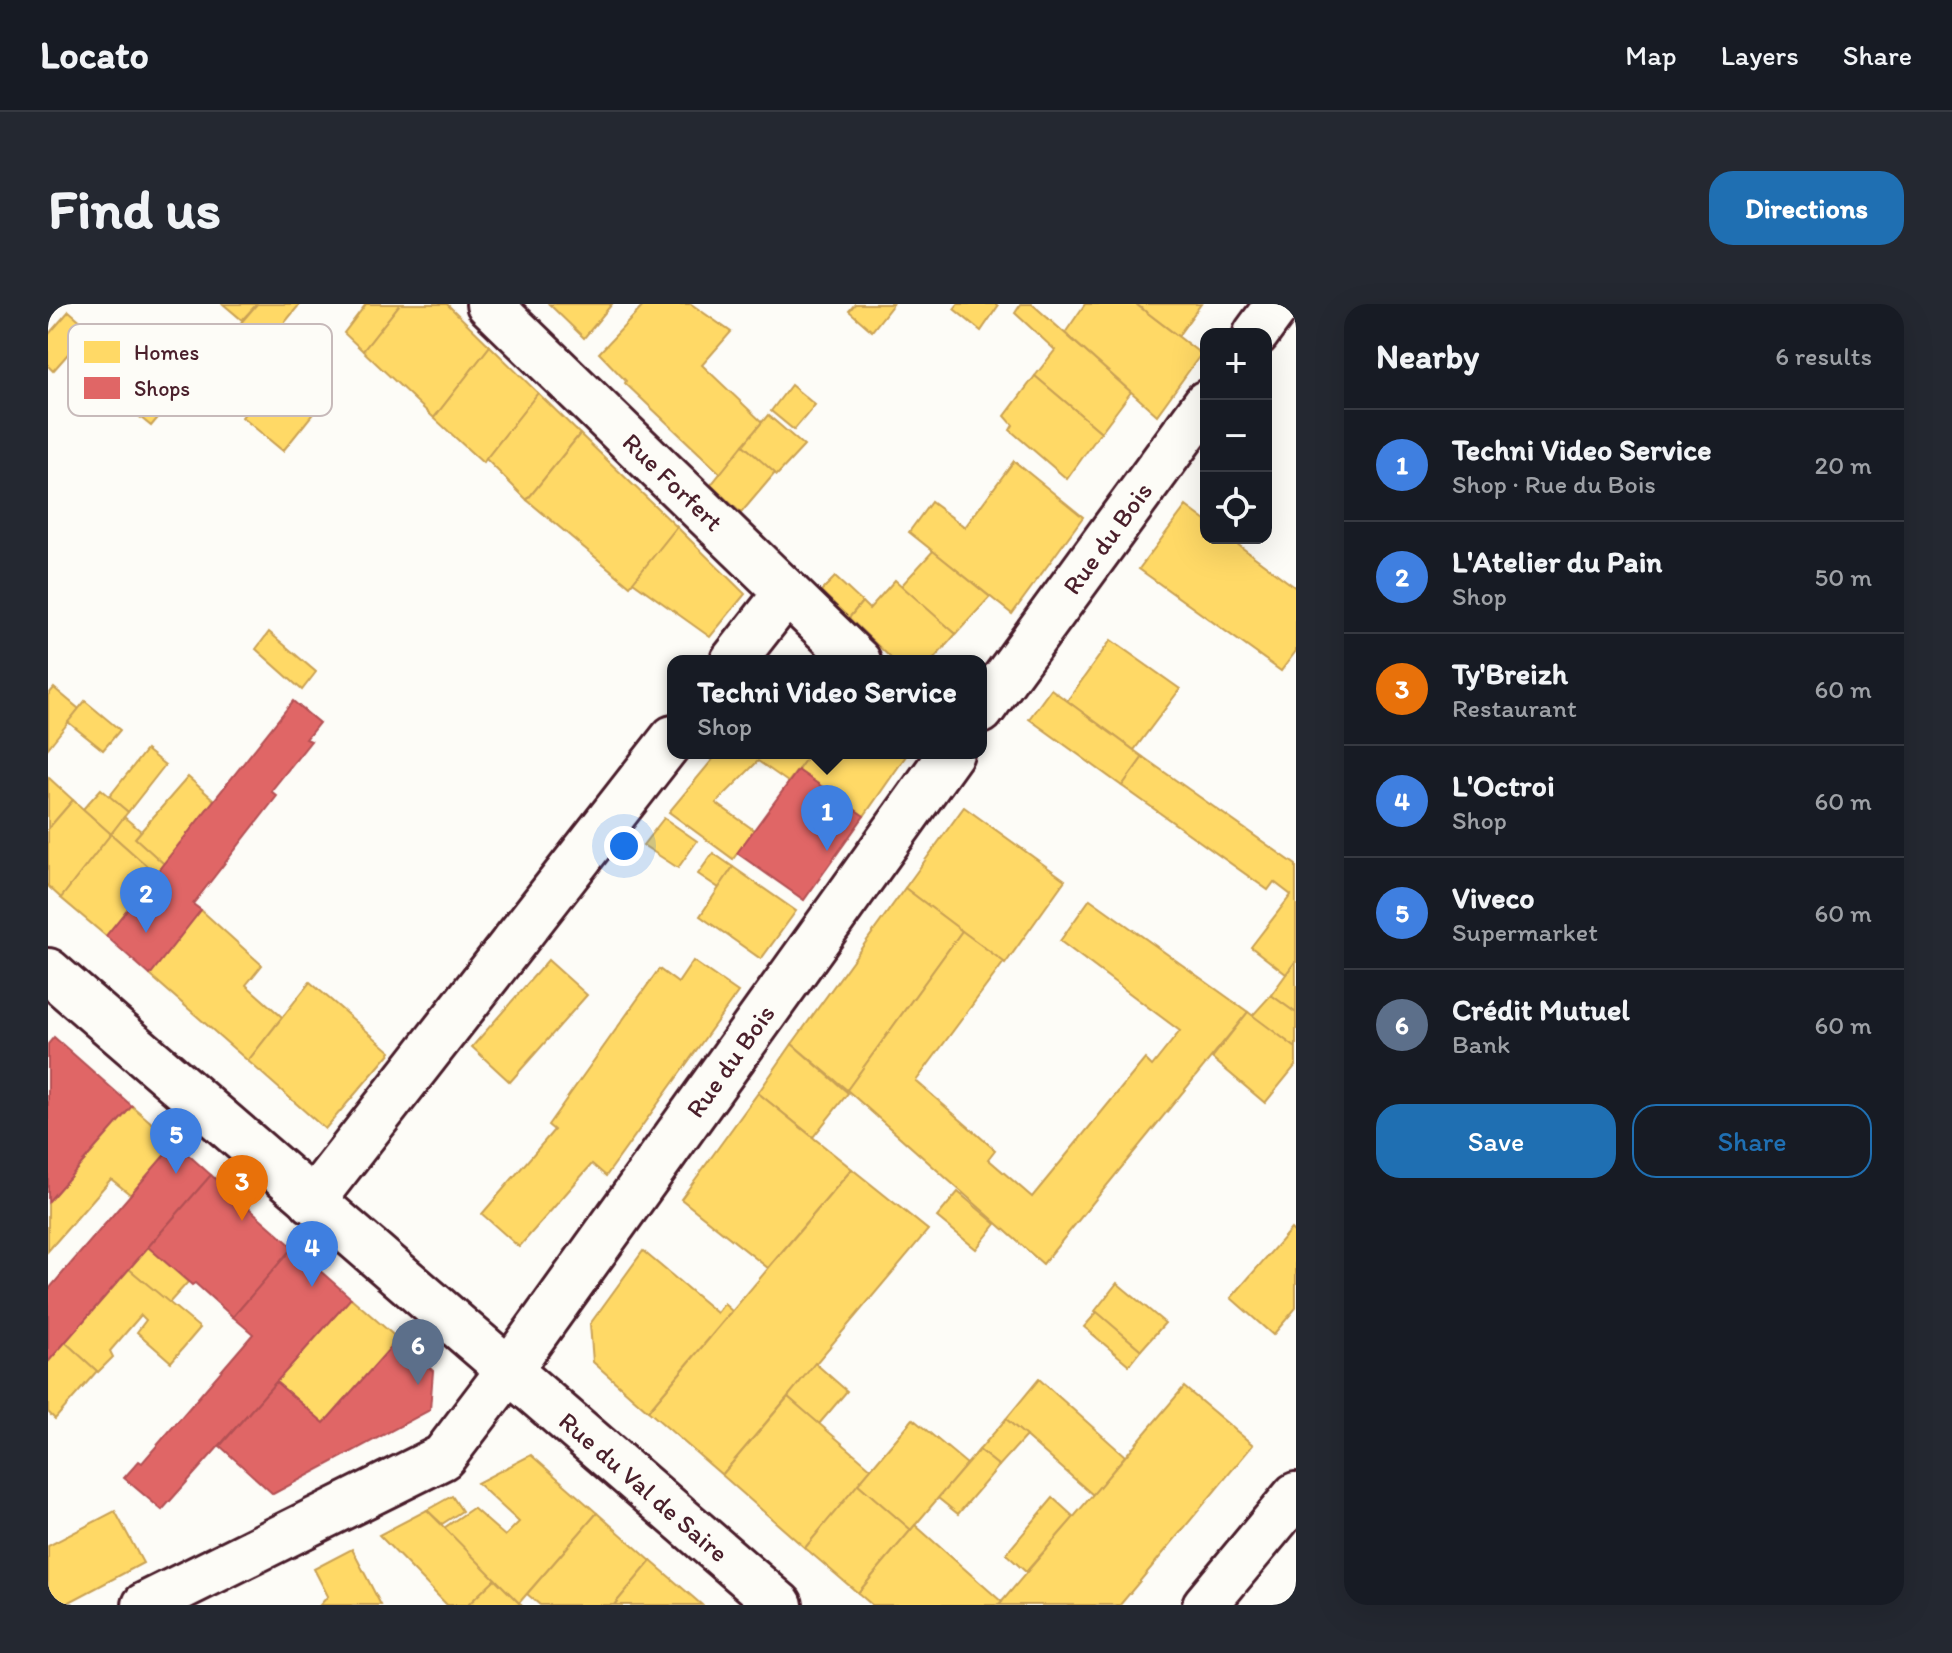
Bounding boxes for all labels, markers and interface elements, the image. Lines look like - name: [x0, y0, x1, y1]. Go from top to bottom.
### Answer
- text: Locato: [40, 32, 149, 78]
- text: Map: [1625, 38, 1677, 72]
- text: Layers: [1721, 38, 1799, 72]
- text: Share: [1843, 38, 1912, 72]
- button: Directions: [1709, 171, 1904, 245]
- text: Find us: [48, 175, 221, 242]
- legend: [68, 324, 332, 416]
- map controls: [1200, 328, 1272, 544]
- button: +: [1200, 328, 1272, 400]
- text: Nearby: [1376, 336, 1479, 377]
- text: Homes: [134, 339, 199, 366]
- text: 6 results: [1775, 340, 1872, 372]
- text: Shops: [134, 375, 190, 402]
- button: −: [1200, 400, 1272, 472]
- street label: Rue Forfert: [616, 426, 730, 538]
- text: Techni Video Service: [1452, 431, 1712, 468]
- text: 1: [1396, 449, 1408, 481]
- text: 20 m: [1815, 449, 1872, 481]
- text: Shop · Rue du Bois: [1452, 468, 1656, 500]
- button: locate: [1200, 472, 1272, 544]
- street label: Rue du Bois: [1056, 476, 1159, 601]
- text: L'Atelier du Pain: [1452, 543, 1662, 580]
- text: 2: [1395, 561, 1409, 593]
- text: 50 m: [1815, 561, 1872, 593]
- text: Shop: [1452, 580, 1507, 612]
- popup: [667, 655, 987, 759]
- text: Ty'Breizh: [1452, 655, 1568, 692]
- text: Techni Video Service: [697, 673, 957, 710]
- text: 3: [1395, 673, 1409, 705]
- text: 60 m: [1815, 673, 1872, 705]
- text: Restaurant: [1452, 692, 1577, 724]
- text: Shop: [697, 710, 752, 742]
- text: L'Octroi: [1452, 767, 1555, 804]
- pin: 1: [801, 785, 853, 851]
- text: 4: [1394, 785, 1410, 817]
- text: 60 m: [1815, 785, 1872, 817]
- text: Shop: [1452, 804, 1507, 836]
- your location: [604, 826, 644, 866]
- pin: 2: [120, 867, 172, 933]
- text: Viveco: [1452, 879, 1534, 916]
- text: 5: [1395, 897, 1409, 929]
- text: 60 m: [1815, 897, 1872, 929]
- text: Supermarket: [1452, 916, 1598, 948]
- text: Crédit Mutuel: [1452, 991, 1630, 1028]
- street label: Rue du Bois: [679, 998, 782, 1124]
- text: 6: [1395, 1009, 1409, 1041]
- text: 60 m: [1815, 1009, 1872, 1041]
- text: Bank: [1452, 1028, 1510, 1060]
- button: Save: [1376, 1104, 1616, 1178]
- button: Share: [1632, 1104, 1872, 1178]
- pin: 5: [150, 1108, 202, 1174]
- pin: 3: [216, 1155, 268, 1221]
- pin: 4: [286, 1221, 338, 1287]
- pin: 6: [392, 1319, 444, 1385]
- street label: Rue du Val de Saire: [552, 1405, 735, 1569]

